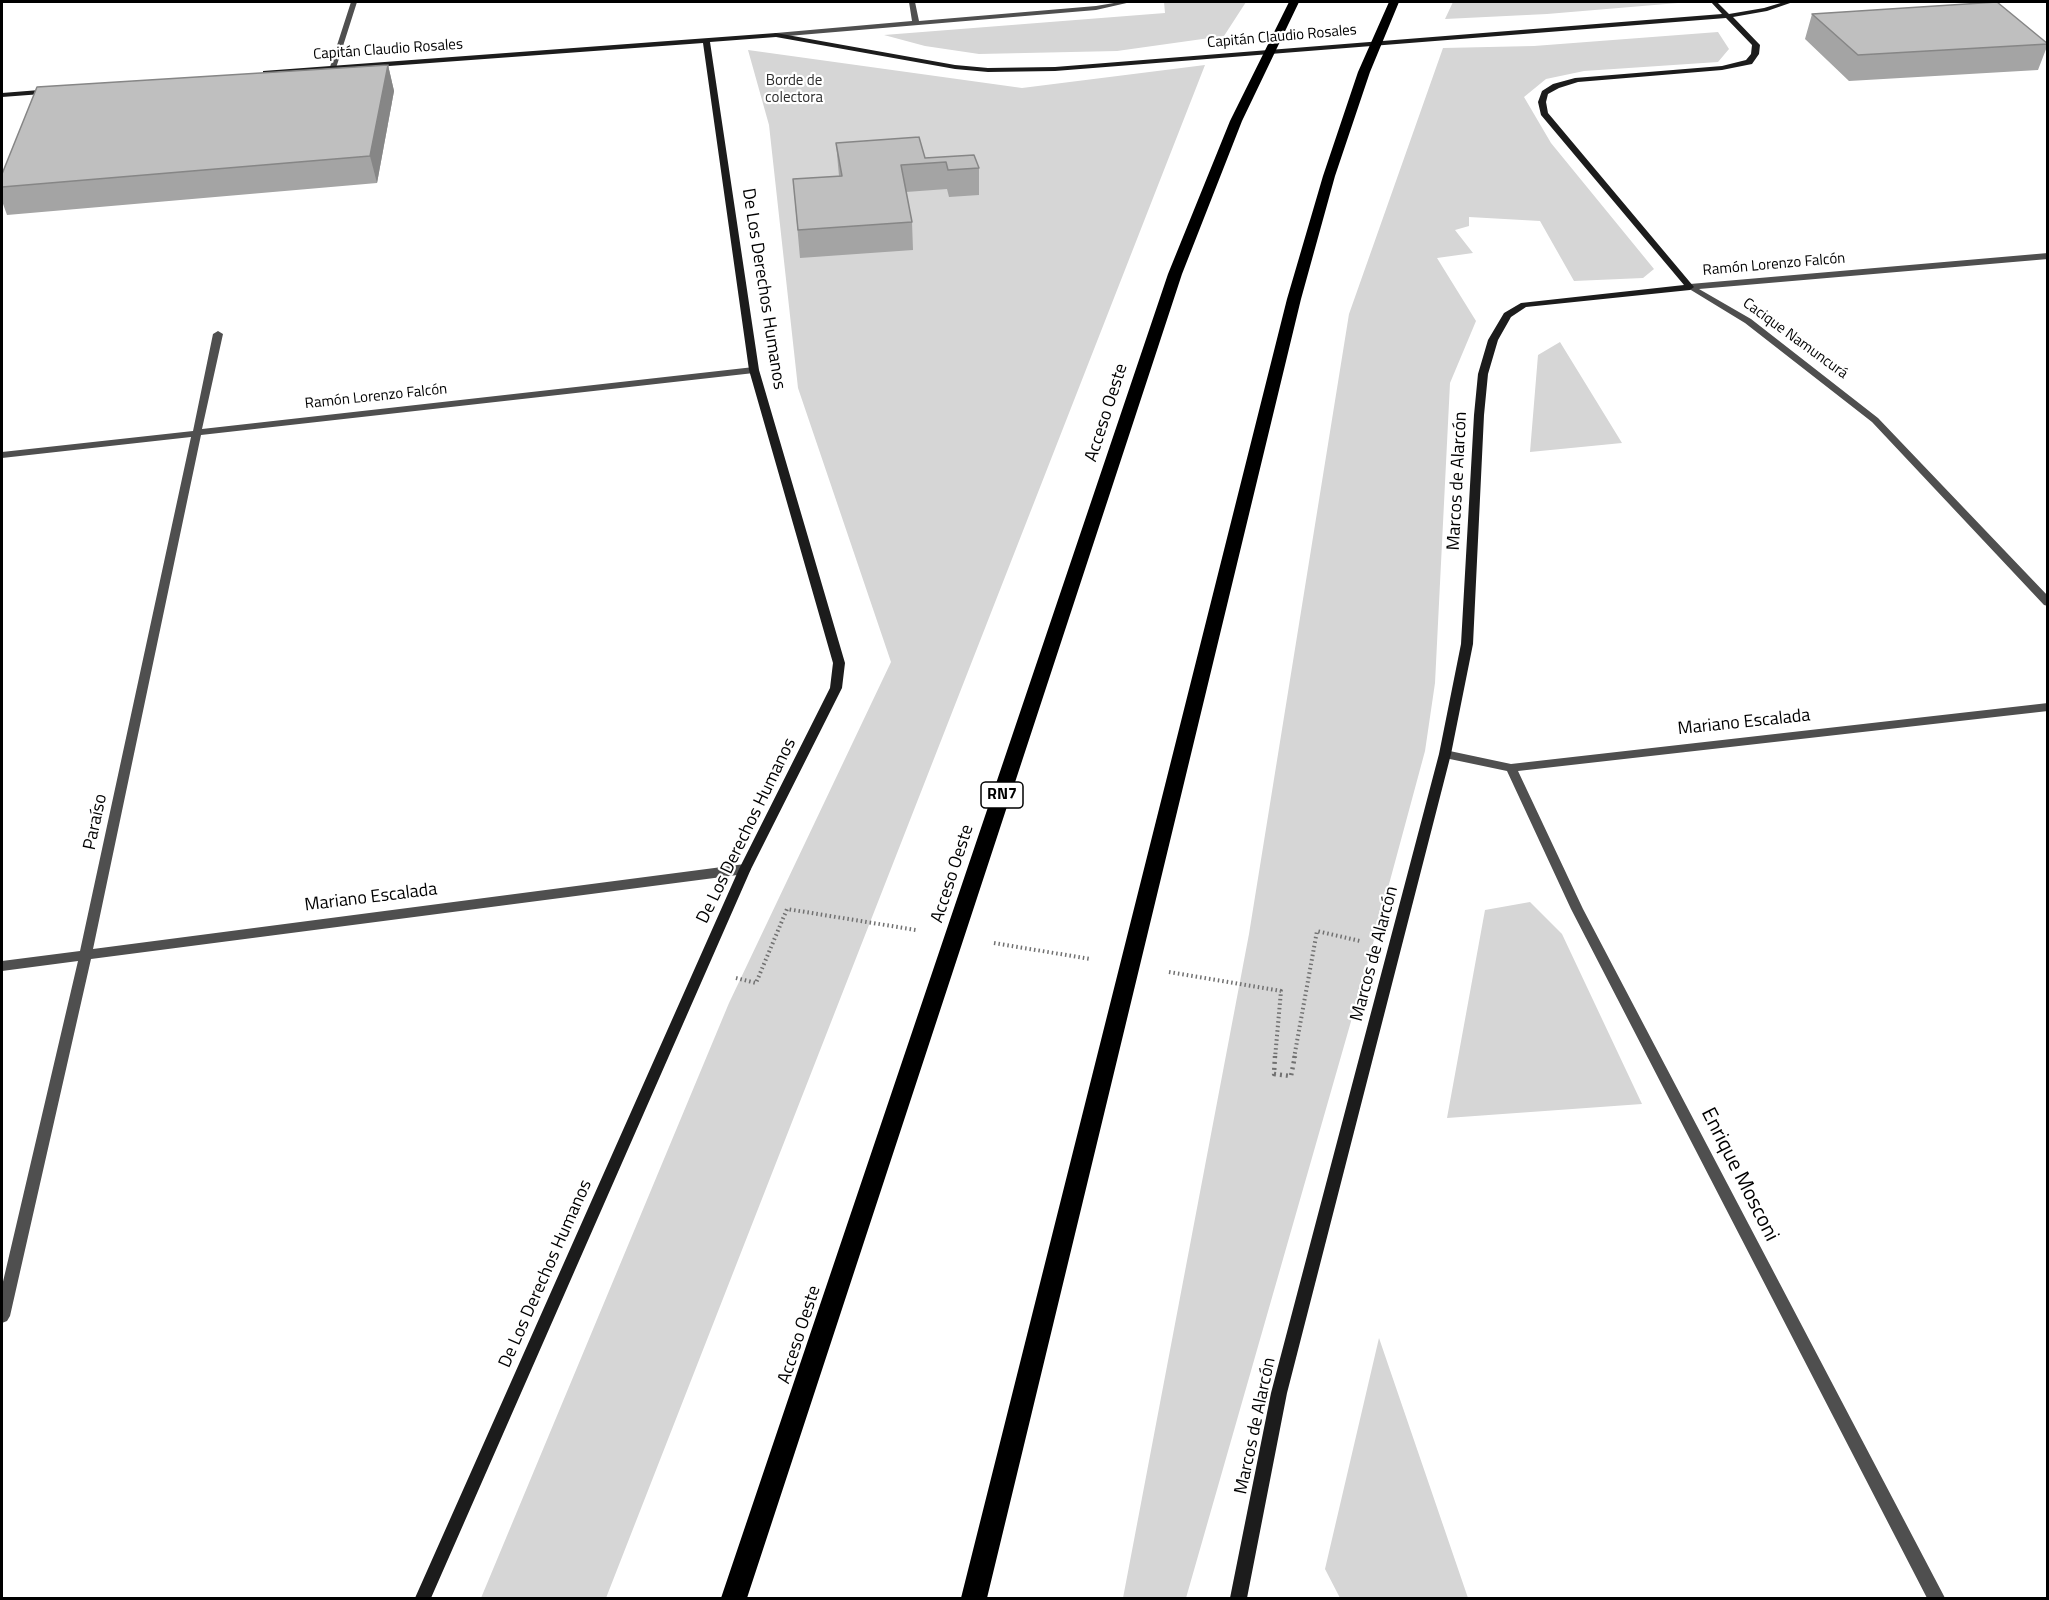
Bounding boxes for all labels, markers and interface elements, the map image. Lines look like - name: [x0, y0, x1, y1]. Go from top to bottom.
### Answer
- street label: Capitán Claudio Rosales: [1206, 21, 1358, 53]
- street label: Capitán Claudio Rosales: [313, 36, 463, 64]
- park label: Borde de colectora: [765, 72, 823, 107]
- street label: De Los Derechos Humanos: [736, 187, 790, 391]
- street label: Ramón Lorenzo Falcón: [1702, 250, 1846, 280]
- street label: Cacique Namuncurá: [1739, 295, 1851, 383]
- street label: Acceso Oeste: [1081, 361, 1133, 465]
- street label: Ramón Lorenzo Falcón: [304, 381, 448, 413]
- street label: Marcos de Alarcón: [1444, 411, 1472, 551]
- street label: Mariano Escalada: [1677, 705, 1811, 741]
- street label: De Los Derechos Humanos: [693, 735, 801, 927]
- road number: RN7: [981, 782, 1023, 808]
- street label: Paraíso: [80, 792, 112, 852]
- street label: Acceso Oeste: [927, 822, 979, 926]
- street label: Mariano Escalada: [303, 879, 439, 917]
- street label: Marcos de Alarcón: [1347, 884, 1403, 1024]
- street label: Enrique Mosconi: [1695, 1104, 1783, 1246]
- street label: De Los Derechos Humanos: [495, 1177, 597, 1371]
- street label: Acceso Oeste: [774, 1283, 826, 1387]
- street label: Marcos de Alarcón: [1231, 1356, 1281, 1496]

